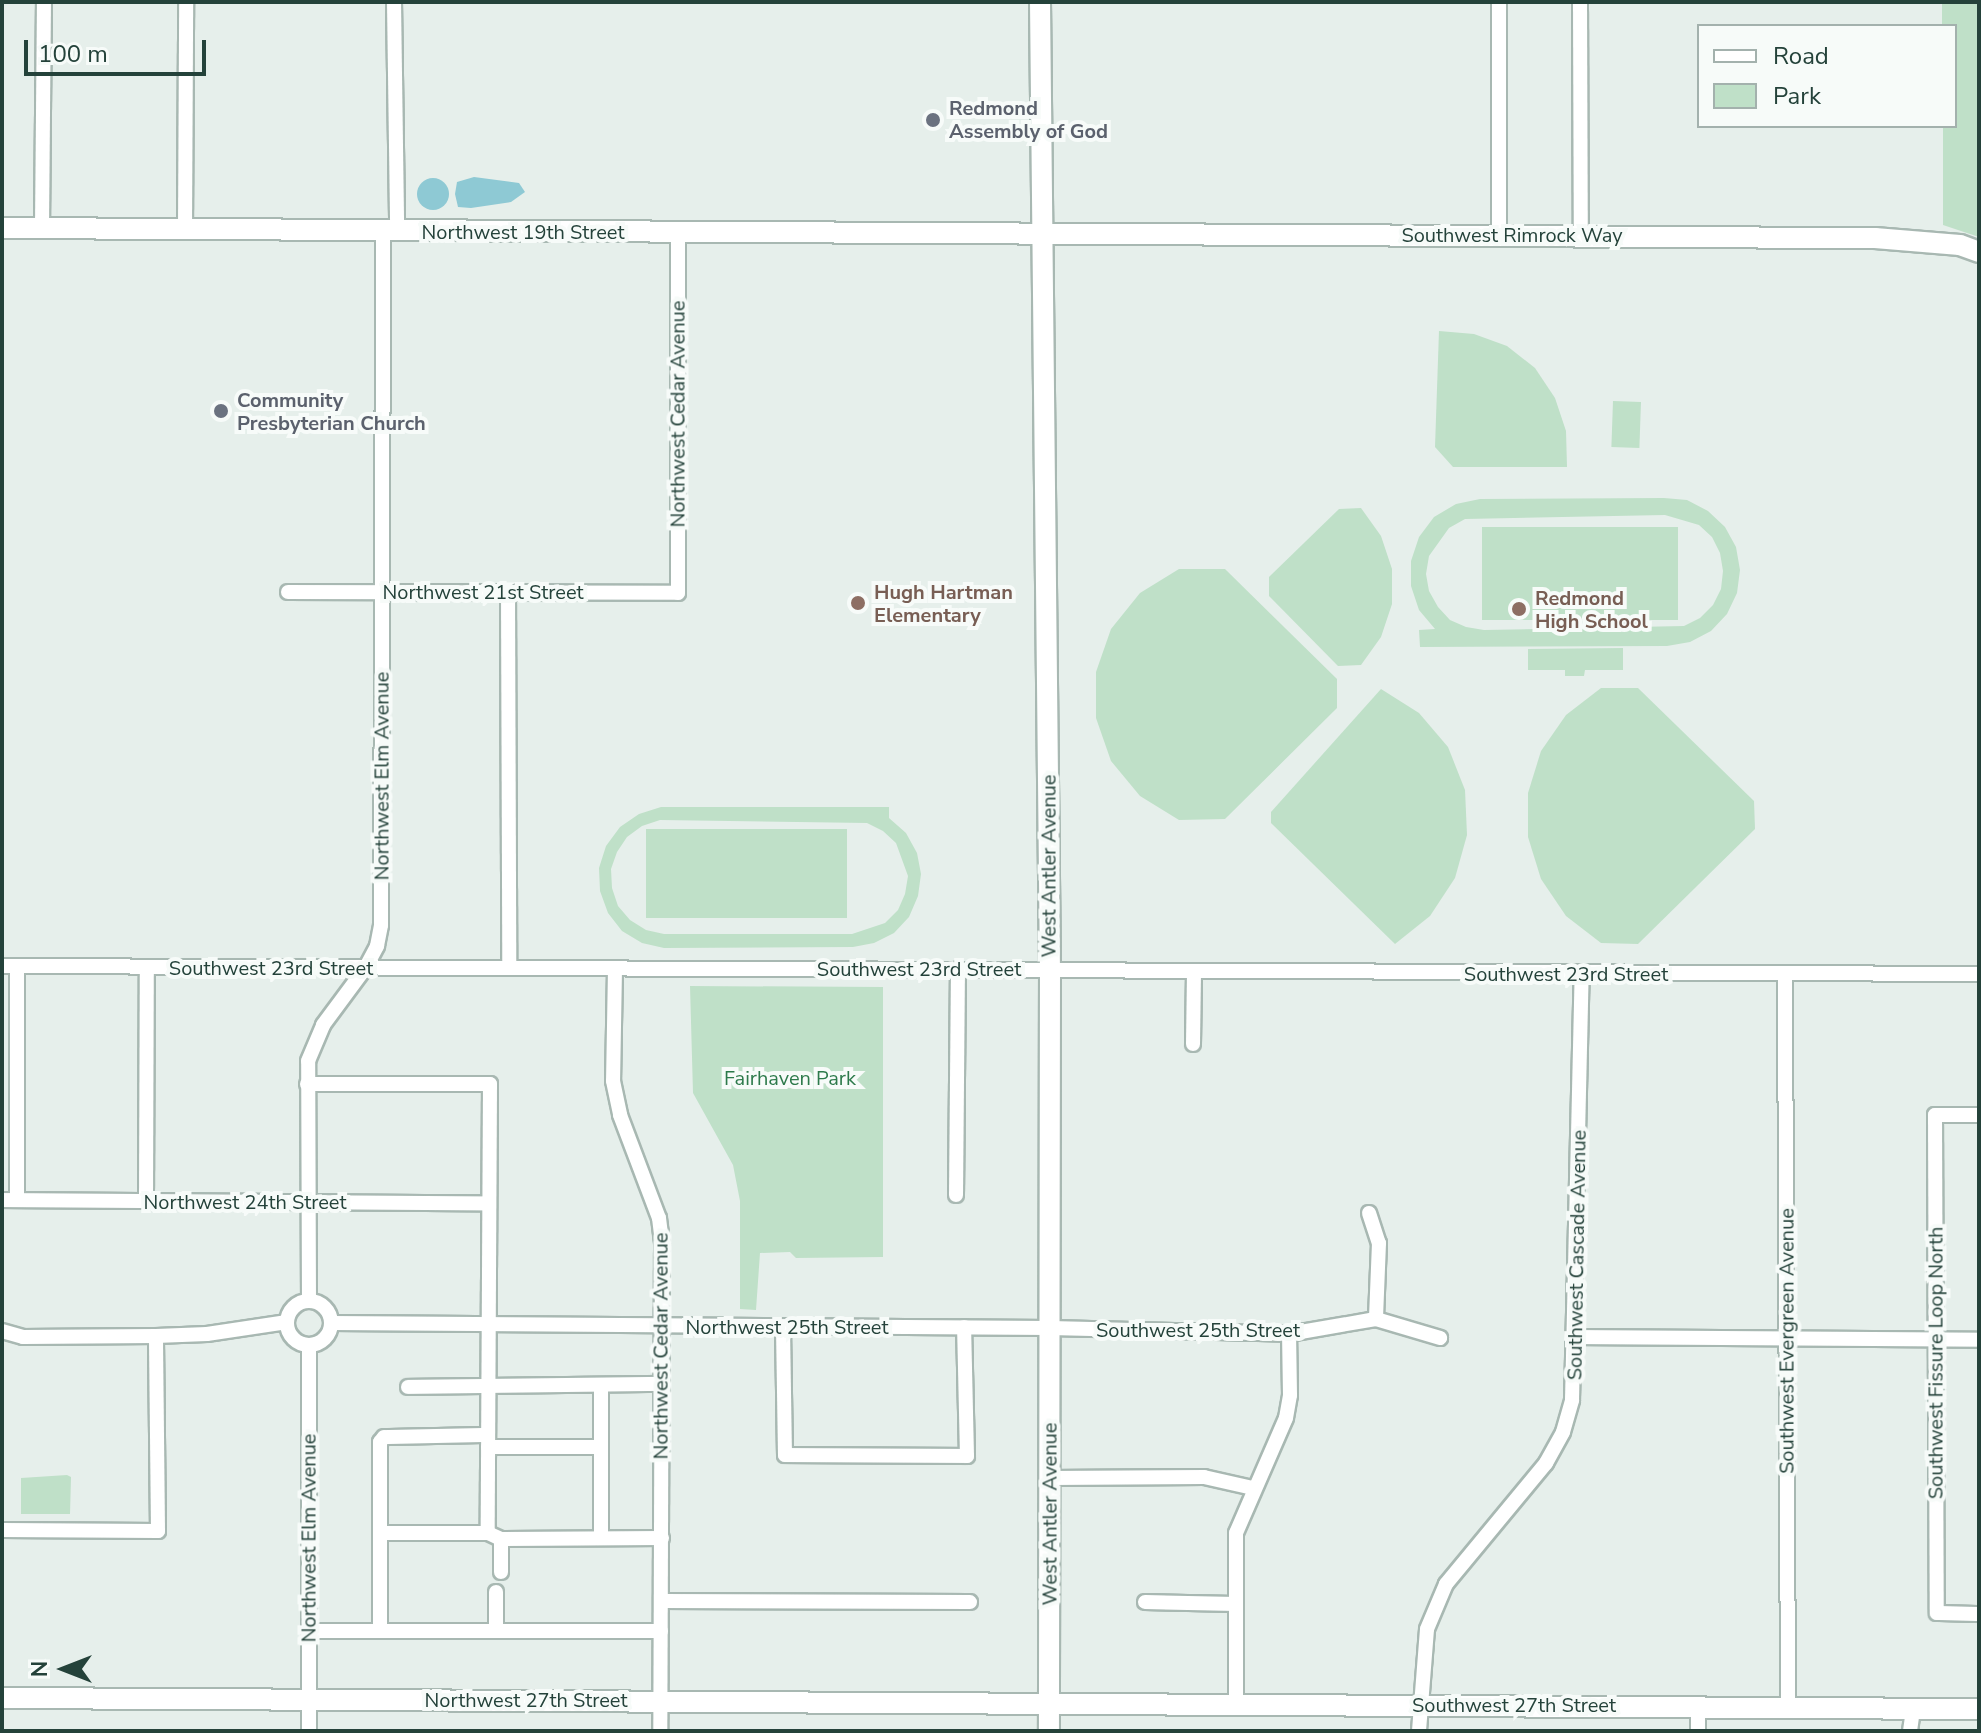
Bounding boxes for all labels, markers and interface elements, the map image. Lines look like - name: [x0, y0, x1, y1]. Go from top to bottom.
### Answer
- scale bar: [28, 24, 210, 74]
- legend: [1697, 24, 1957, 128]
- text: 100 m: [38, 38, 108, 70]
- text: Road: [1773, 40, 1829, 72]
- text: Park: [1773, 80, 1821, 112]
- place label: Redmond Assembly of God: [949, 96, 1108, 143]
- marker: Redmond Assembly of God: [924, 111, 942, 129]
- street label: Northwest 19th Street: [422, 220, 624, 244]
- street label: Southwest Rimrock Way: [1401, 223, 1623, 247]
- street label: Northwest Cedar Avenue: [666, 301, 690, 527]
- place label: Community Presbyterian Church: [237, 388, 426, 435]
- marker: Community Presbyterian Church: [212, 402, 230, 420]
- street label: Northwest 21st Street: [382, 580, 584, 604]
- place label: Hugh Hartman Elementary: [874, 580, 1013, 627]
- place label: Redmond High School: [1535, 586, 1648, 633]
- marker: Hugh Hartman Elementary: [849, 594, 867, 612]
- marker: Redmond High School: [1510, 600, 1528, 618]
- street label: Northwest Elm Avenue: [370, 672, 394, 880]
- street label: West Antler Avenue: [1037, 775, 1061, 957]
- street label: Southwest 23rd Street: [169, 956, 373, 980]
- street label: Southwest 23rd Street: [817, 957, 1021, 981]
- street label: Southwest 23rd Street: [1464, 962, 1668, 986]
- park label: Fairhaven Park: [724, 1066, 856, 1090]
- street label: Southwest Cascade Avenue: [1563, 1130, 1591, 1380]
- street label: Northwest 24th Street: [144, 1190, 346, 1214]
- street label: Southwest Evergreen Avenue: [1775, 1208, 1799, 1474]
- street label: Southwest Fissure Loop North: [1924, 1227, 1948, 1499]
- street label: Northwest Cedar Avenue: [649, 1233, 673, 1459]
- street label: Northwest 25th Street: [686, 1315, 888, 1339]
- street label: Southwest 25th Street: [1096, 1318, 1300, 1342]
- street label: West Antler Avenue: [1038, 1423, 1062, 1605]
- street label: Northwest Elm Avenue: [297, 1434, 321, 1642]
- north arrow: [24, 1629, 104, 1709]
- text: N: [25, 1661, 55, 1677]
- street label: Northwest 27th Street: [425, 1688, 627, 1712]
- street label: Southwest 27th Street: [1412, 1693, 1616, 1717]

